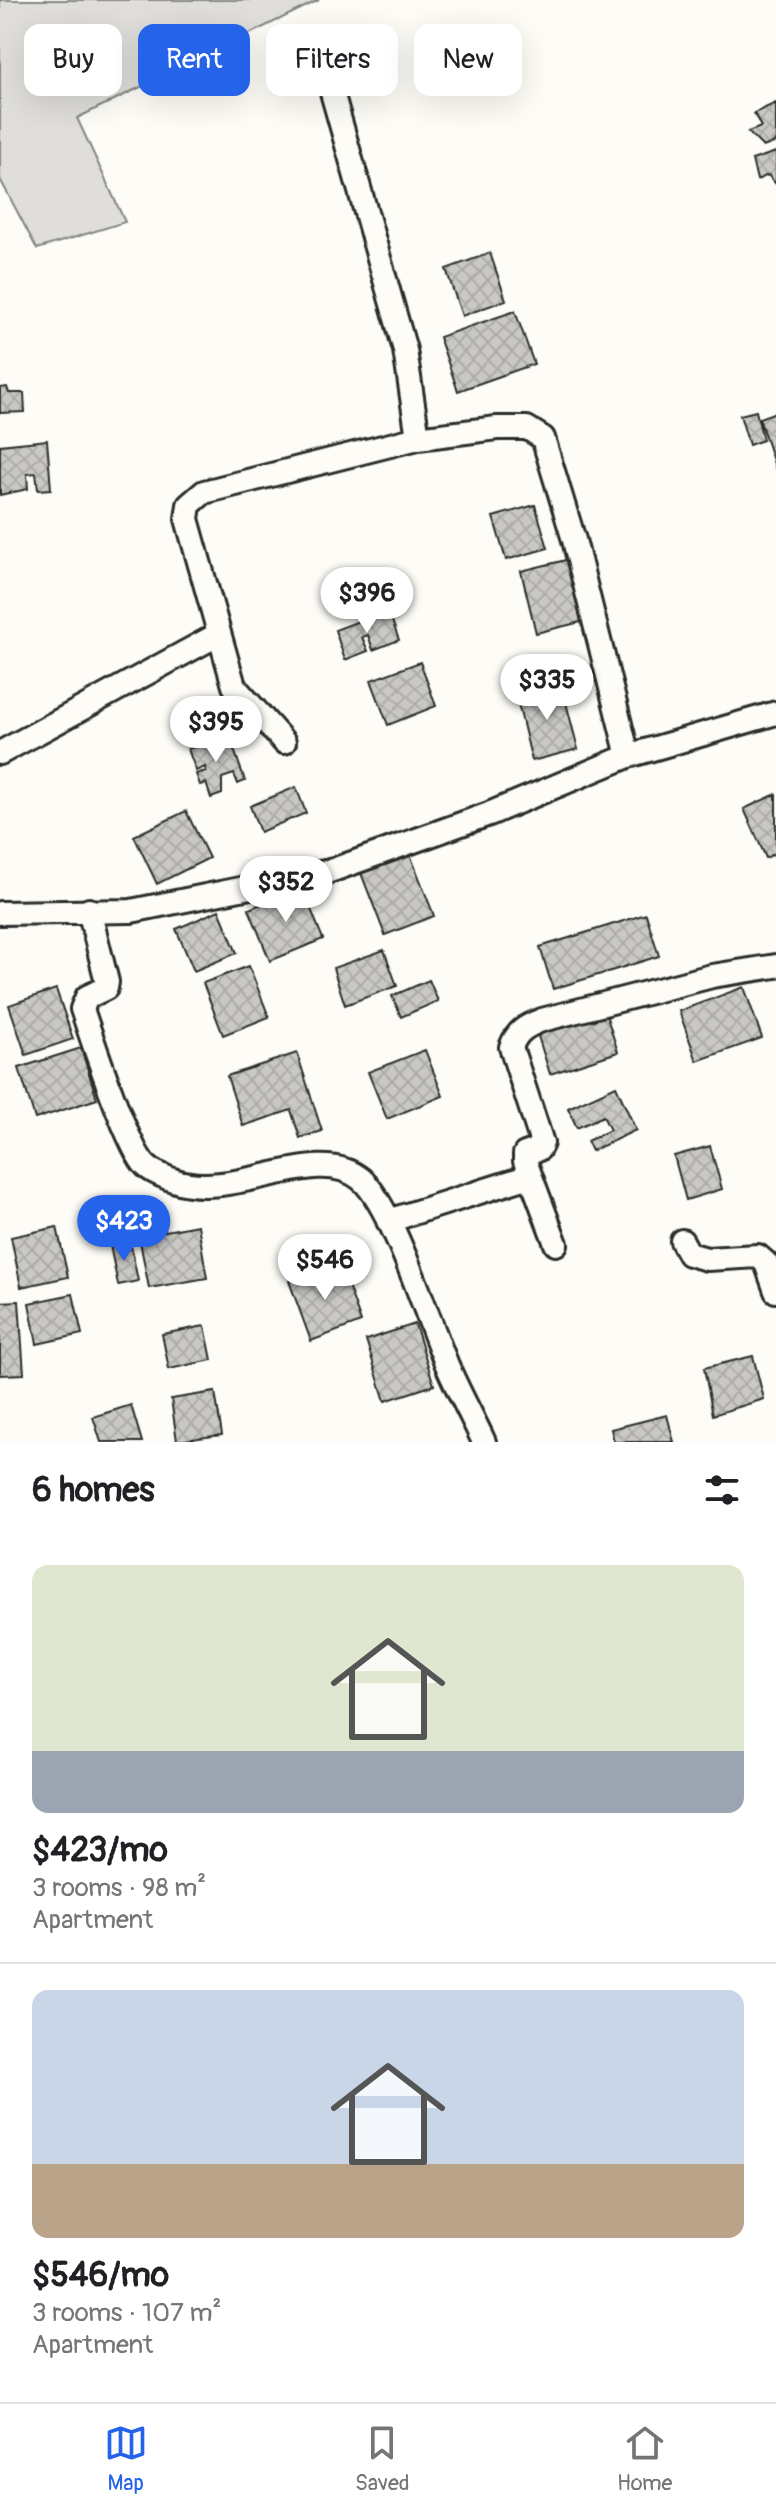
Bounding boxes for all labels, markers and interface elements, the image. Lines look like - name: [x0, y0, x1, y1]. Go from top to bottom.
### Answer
- chip: Buy: [24, 24, 122, 96]
- chip: Rent: [138, 24, 250, 96]
- chip: Filters: [266, 24, 398, 96]
- chip: New: [414, 24, 522, 96]
- pin: $396: [320, 567, 414, 635]
- text: $396: [338, 577, 396, 609]
- pin: $335: [500, 654, 594, 722]
- text: $335: [518, 664, 576, 696]
- pin: $395: [169, 696, 263, 764]
- text: $395: [188, 706, 244, 738]
- pin: $352: [239, 856, 333, 924]
- text: $352: [257, 866, 315, 898]
- pin: $423: [77, 1195, 171, 1263]
- text: $423: [95, 1205, 153, 1237]
- pin: $546: [278, 1234, 372, 1302]
- text: $546: [296, 1244, 354, 1276]
- icon: filters: [700, 1468, 744, 1512]
- text: 6 homes: [32, 1469, 155, 1512]
- icon: home: [316, 1617, 460, 1761]
- text: $423/mo: [32, 1829, 168, 1872]
- text: 3 rooms · 98 m²: [32, 1872, 206, 1904]
- text: Apartment: [32, 1904, 153, 1936]
- icon: home: [316, 2042, 460, 2186]
- text: $546/mo: [32, 2254, 169, 2297]
- text: 3 rooms · 107 m²: [32, 2297, 221, 2329]
- text: Apartment: [32, 2329, 153, 2361]
- tab: Map: [104, 2421, 148, 2497]
- tab: Saved: [355, 2421, 410, 2497]
- tab: Home: [617, 2421, 672, 2497]

